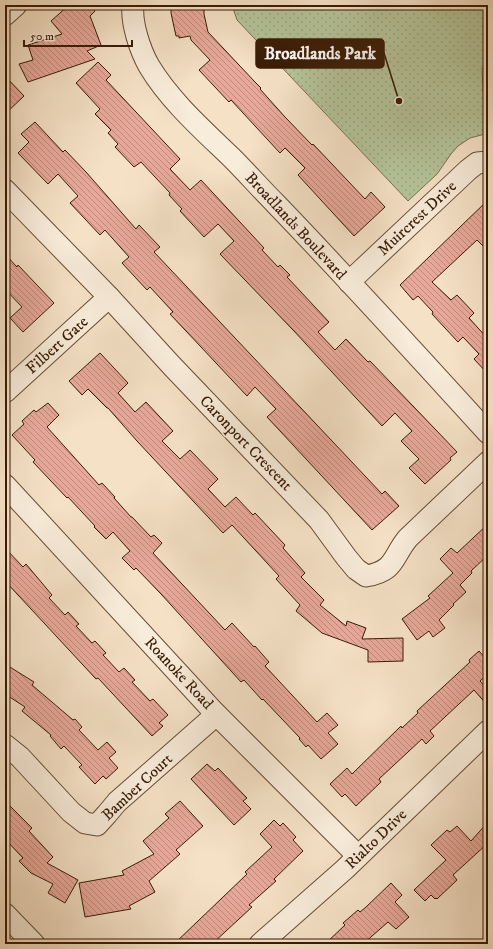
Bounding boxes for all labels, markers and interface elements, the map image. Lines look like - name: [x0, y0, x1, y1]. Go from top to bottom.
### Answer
- scale bar: [24, 22, 132, 48]
- text: 50 m: [30, 29, 54, 44]
- callout: Broadlands Park: [256, 39, 384, 68]
- text: Broadlands Park: [264, 43, 376, 65]
- street label: Broadlands Boulevard: [241, 168, 351, 284]
- street label: Muircrest Drive: [373, 176, 461, 260]
- street label: Filbert Gate: [22, 312, 93, 378]
- street label: Caronport Crescent: [195, 391, 297, 495]
- street label: Roanoke Road: [140, 632, 218, 714]
- street label: Bamber Court: [97, 749, 177, 825]
- street label: Rialto Drive: [341, 804, 411, 873]

